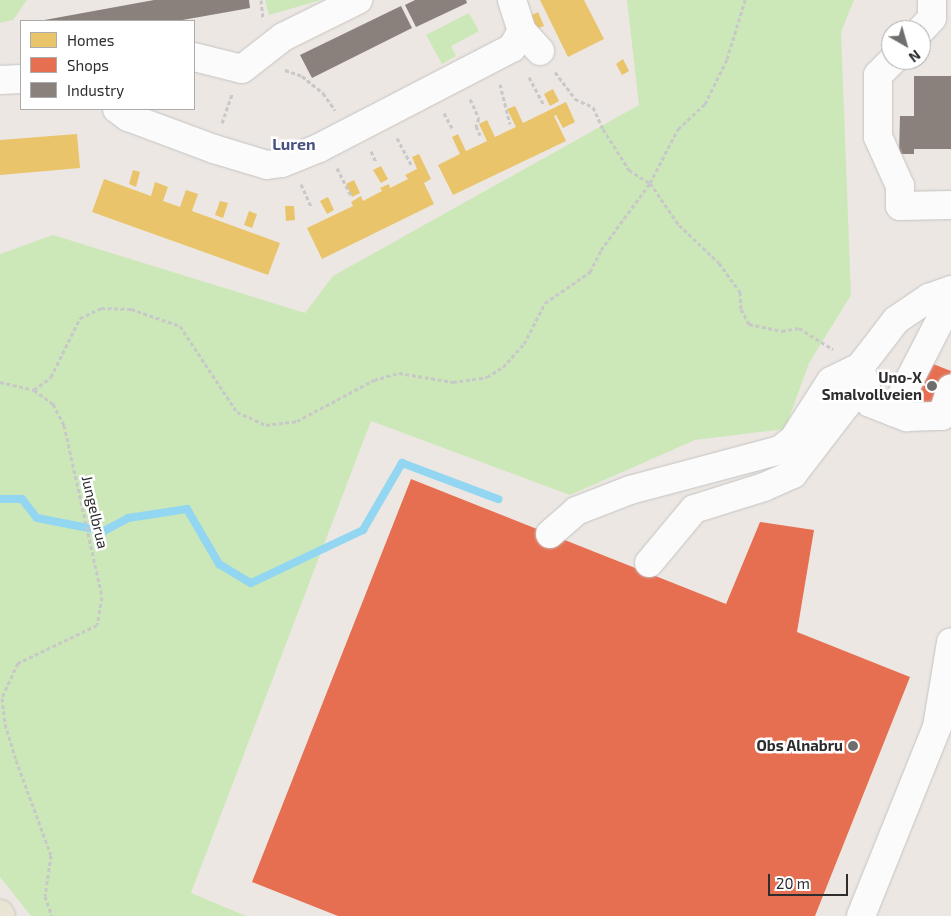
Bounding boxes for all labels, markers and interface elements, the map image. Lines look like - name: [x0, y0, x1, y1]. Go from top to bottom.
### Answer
- legend: [20, 20, 195, 110]
- north arrow: [881, 20, 931, 70]
- text: Homes: [67, 31, 114, 49]
- text: N: [906, 47, 924, 66]
- text: Shops: [67, 56, 109, 74]
- text: Industry: [67, 81, 124, 99]
- district label: Luren: [272, 134, 316, 154]
- place label: Uno-X Smalvollveien: [822, 368, 922, 403]
- marker: Uno-X Smalvollveien: [926, 380, 938, 392]
- street label: Jungelbrua: [78, 474, 112, 550]
- place label: Obs Alnabru: [756, 737, 843, 755]
- marker: Obs Alnabru: [847, 740, 859, 752]
- scale bar: [771, 864, 851, 896]
- text: 20 m: [776, 874, 810, 892]

